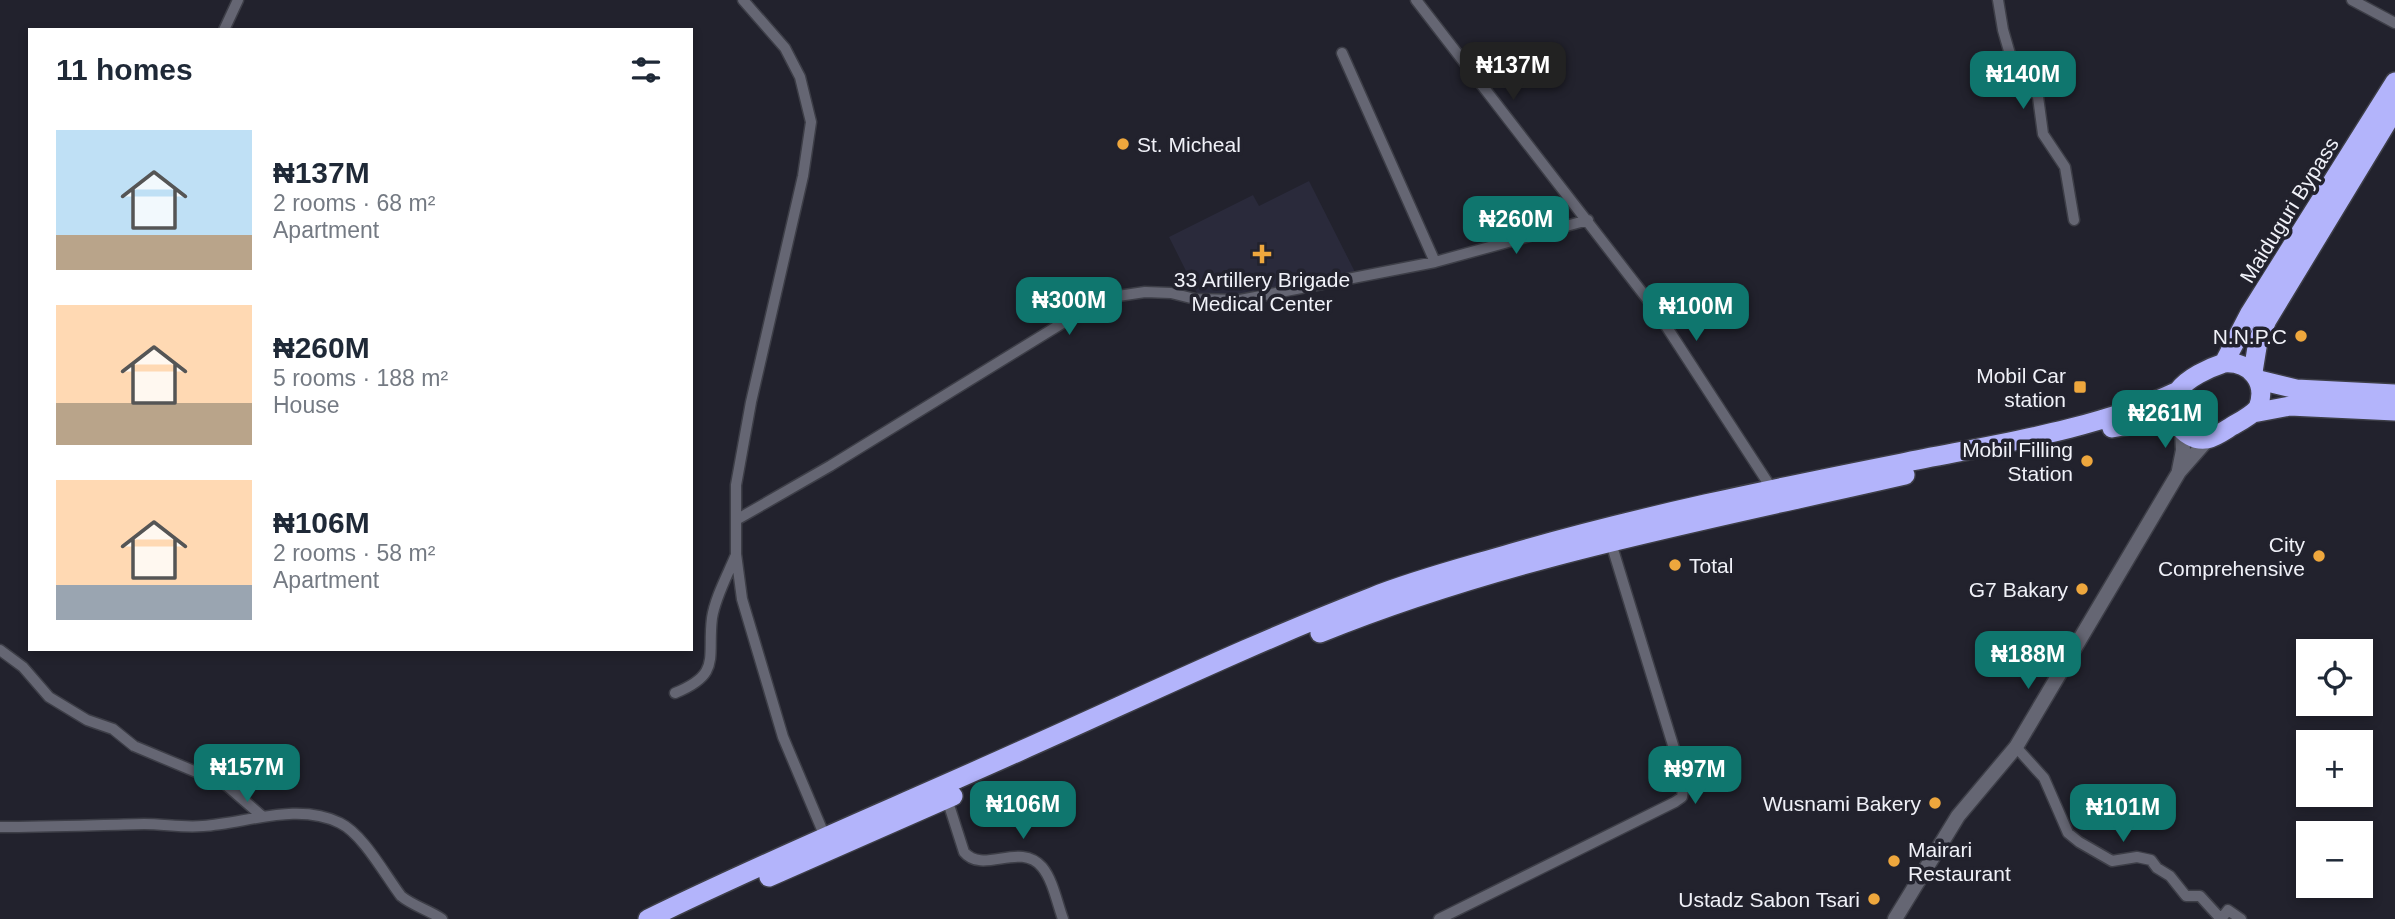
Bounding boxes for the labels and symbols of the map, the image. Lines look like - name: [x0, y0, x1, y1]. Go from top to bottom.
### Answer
- pin: ₦137M: [1464, 42, 1562, 102]
- pin: ₦140M: [1974, 52, 2072, 111]
- place label: St. Micheal: [1137, 133, 1241, 156]
- street label: Maiduguri Bypass: [2235, 133, 2343, 287]
- marker: St. Micheal: [1115, 136, 1131, 152]
- pin: ₦260M: [1467, 196, 1565, 256]
- marker: 33 Artillery Brigade Medical Center: [1252, 244, 1272, 264]
- place label: 33 Artillery Brigade Medical Center: [1174, 268, 1350, 315]
- pin: ₦300M: [1020, 278, 1118, 337]
- pin: ₦100M: [1647, 284, 1745, 343]
- place label: N.N.P.C: [2213, 325, 2287, 348]
- marker: N.N.P.C: [2293, 328, 2309, 344]
- place label: Mobil Car station: [1976, 364, 2066, 411]
- marker: Mobil Car station: [2072, 379, 2088, 395]
- pin: ₦261M: [2116, 391, 2214, 450]
- place label: Mobil Filling Station: [1962, 438, 2073, 485]
- marker: Mobil Filling Station: [2079, 453, 2095, 469]
- place label: City Comprehensive: [2158, 533, 2305, 580]
- marker: City Comprehensive: [2311, 548, 2327, 564]
- place label: Total: [1689, 554, 1733, 577]
- marker: Total: [1667, 557, 1683, 573]
- place label: G7 Bakary: [1969, 578, 2068, 601]
- marker: G7 Bakary: [2074, 581, 2090, 597]
- pin: ₦188M: [1979, 632, 2077, 691]
- pin: ₦157M: [198, 744, 296, 804]
- pin: ₦97M: [1654, 746, 1736, 806]
- pin: ₦106M: [974, 782, 1072, 841]
- pin: ₦101M: [2074, 784, 2172, 844]
- place label: Wusnami Bakery: [1763, 792, 1921, 815]
- marker: Wusnami Bakery: [1927, 795, 1943, 811]
- place label: Mairari Restaurant: [1908, 838, 2011, 885]
- marker: Mairari Restaurant: [1886, 853, 1902, 869]
- place label: Ustadz Sabon Tsari: [1678, 888, 1860, 911]
- marker: Ustadz Sabon Tsari: [1866, 891, 1882, 907]

